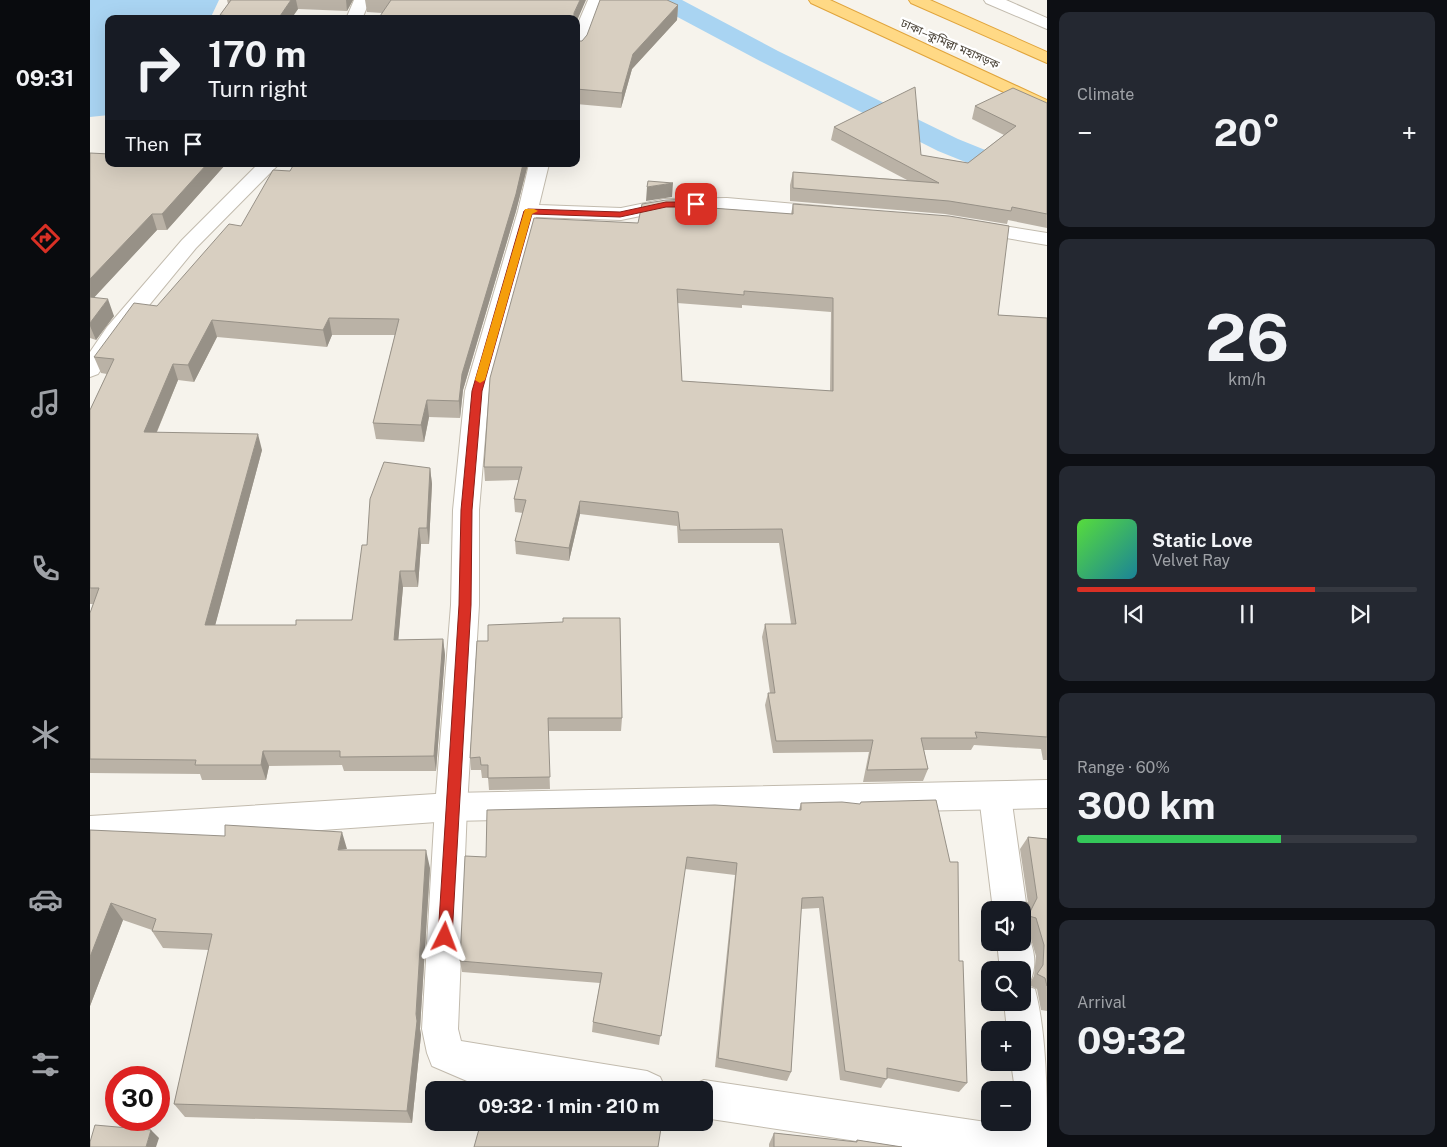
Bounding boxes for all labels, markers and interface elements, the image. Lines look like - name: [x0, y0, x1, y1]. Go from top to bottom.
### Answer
- street label: ঢাকা–কুমিল্লা মহাসড়ক: [897, 15, 1002, 73]
- text: 170 m: [208, 34, 306, 75]
- icon: right: [125, 35, 190, 100]
- text: 09:31: [16, 65, 74, 91]
- text: Turn right: [208, 76, 308, 102]
- text: Climate: [1077, 85, 1134, 104]
- text: 20°: [1214, 110, 1280, 155]
- text: −: [1077, 116, 1093, 149]
- text: +: [1401, 116, 1417, 149]
- icon: arrive: [179, 130, 207, 158]
- text: Then: [125, 133, 169, 155]
- pin: [675, 183, 717, 225]
- icon: arrive: [682, 190, 710, 218]
- icon: directions: [28, 221, 63, 256]
- text: 26: [1205, 299, 1289, 376]
- text: km/h: [1228, 370, 1266, 389]
- icon: music: [28, 386, 63, 421]
- text: Static Love: [1152, 529, 1253, 551]
- icon: phone: [28, 551, 63, 586]
- text: Velvet Ray: [1152, 551, 1230, 570]
- icon: previous: [1120, 600, 1148, 628]
- icon: pause: [1233, 600, 1261, 628]
- icon: next: [1346, 600, 1374, 628]
- icon: climate: [28, 717, 63, 752]
- text: Range · 60%: [1077, 758, 1170, 777]
- text: 300 km: [1077, 783, 1216, 828]
- icon: car: [28, 882, 63, 917]
- map controls: [981, 901, 1031, 1131]
- button: sound: [981, 901, 1031, 951]
- position arrow: [418, 910, 470, 962]
- button: search: [981, 961, 1031, 1011]
- text: Arrival: [1077, 993, 1126, 1012]
- text: 09:32: [1077, 1018, 1186, 1063]
- button: +: [981, 1021, 1031, 1071]
- icon: filters: [28, 1047, 63, 1082]
- speed limit sign: 30: [105, 1066, 170, 1131]
- button: −: [981, 1081, 1031, 1131]
- text: 09:32 · 1 min · 210 m: [479, 1095, 659, 1117]

